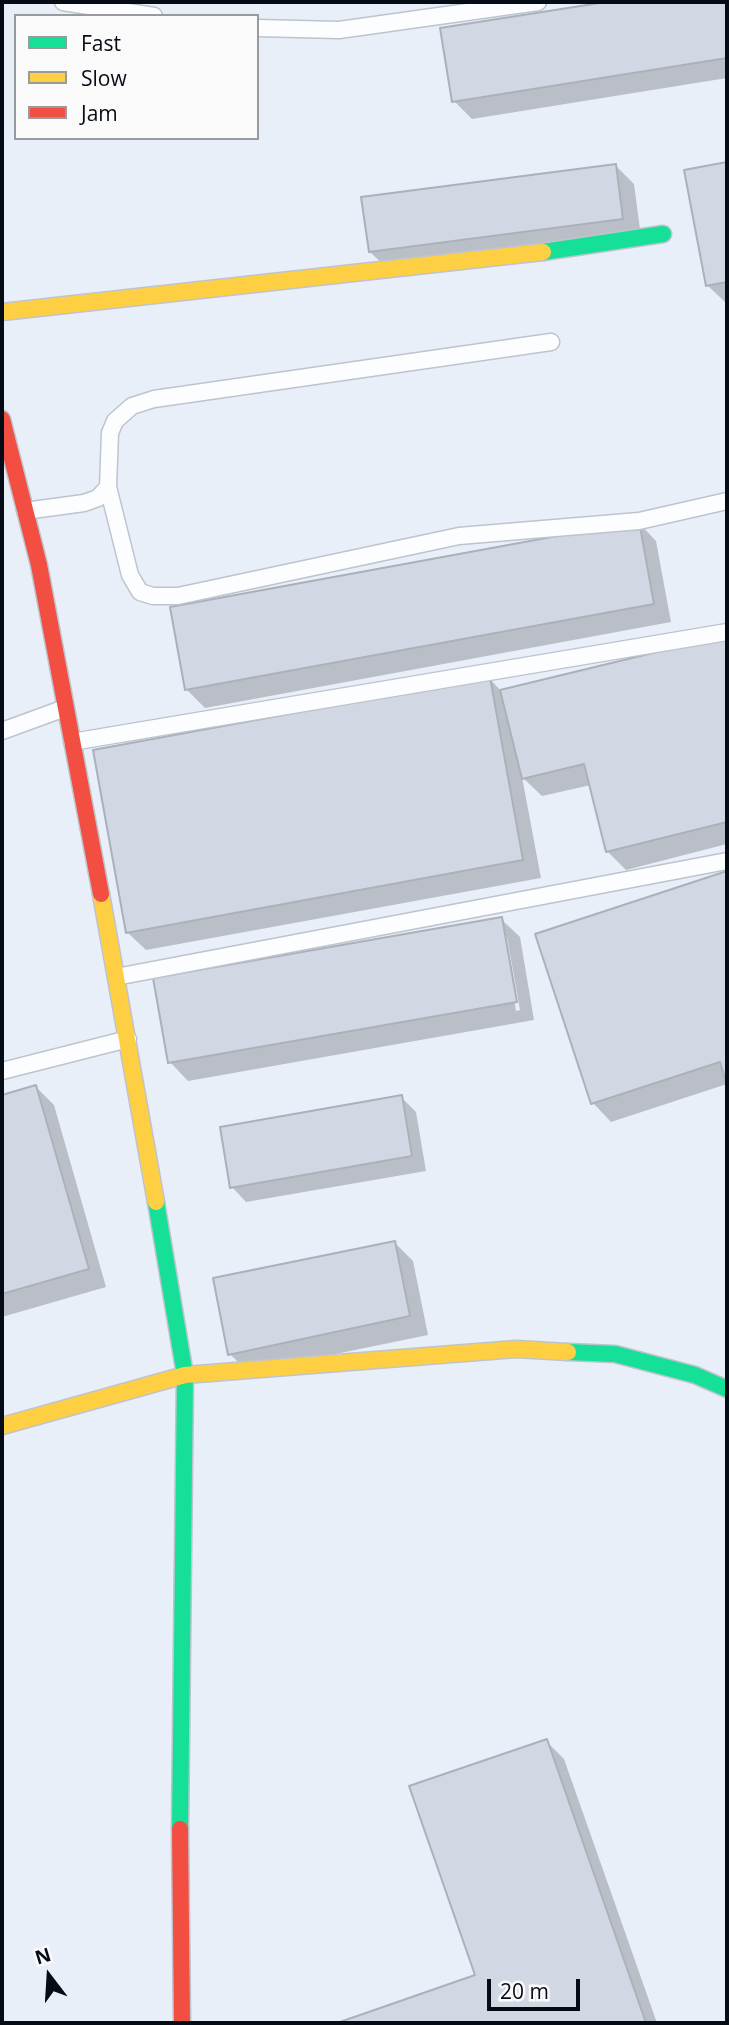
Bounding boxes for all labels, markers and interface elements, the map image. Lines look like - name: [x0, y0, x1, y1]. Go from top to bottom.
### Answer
- legend: [14, 14, 259, 140]
- text: Fast: [81, 29, 121, 57]
- text: Slow: [81, 64, 127, 92]
- text: Jam: [81, 99, 118, 127]
- north arrow: [14, 1941, 84, 2011]
- text: N: [32, 1941, 54, 1971]
- scale bar: [491, 1966, 584, 2010]
- text: 20 m: [500, 1977, 549, 2005]

